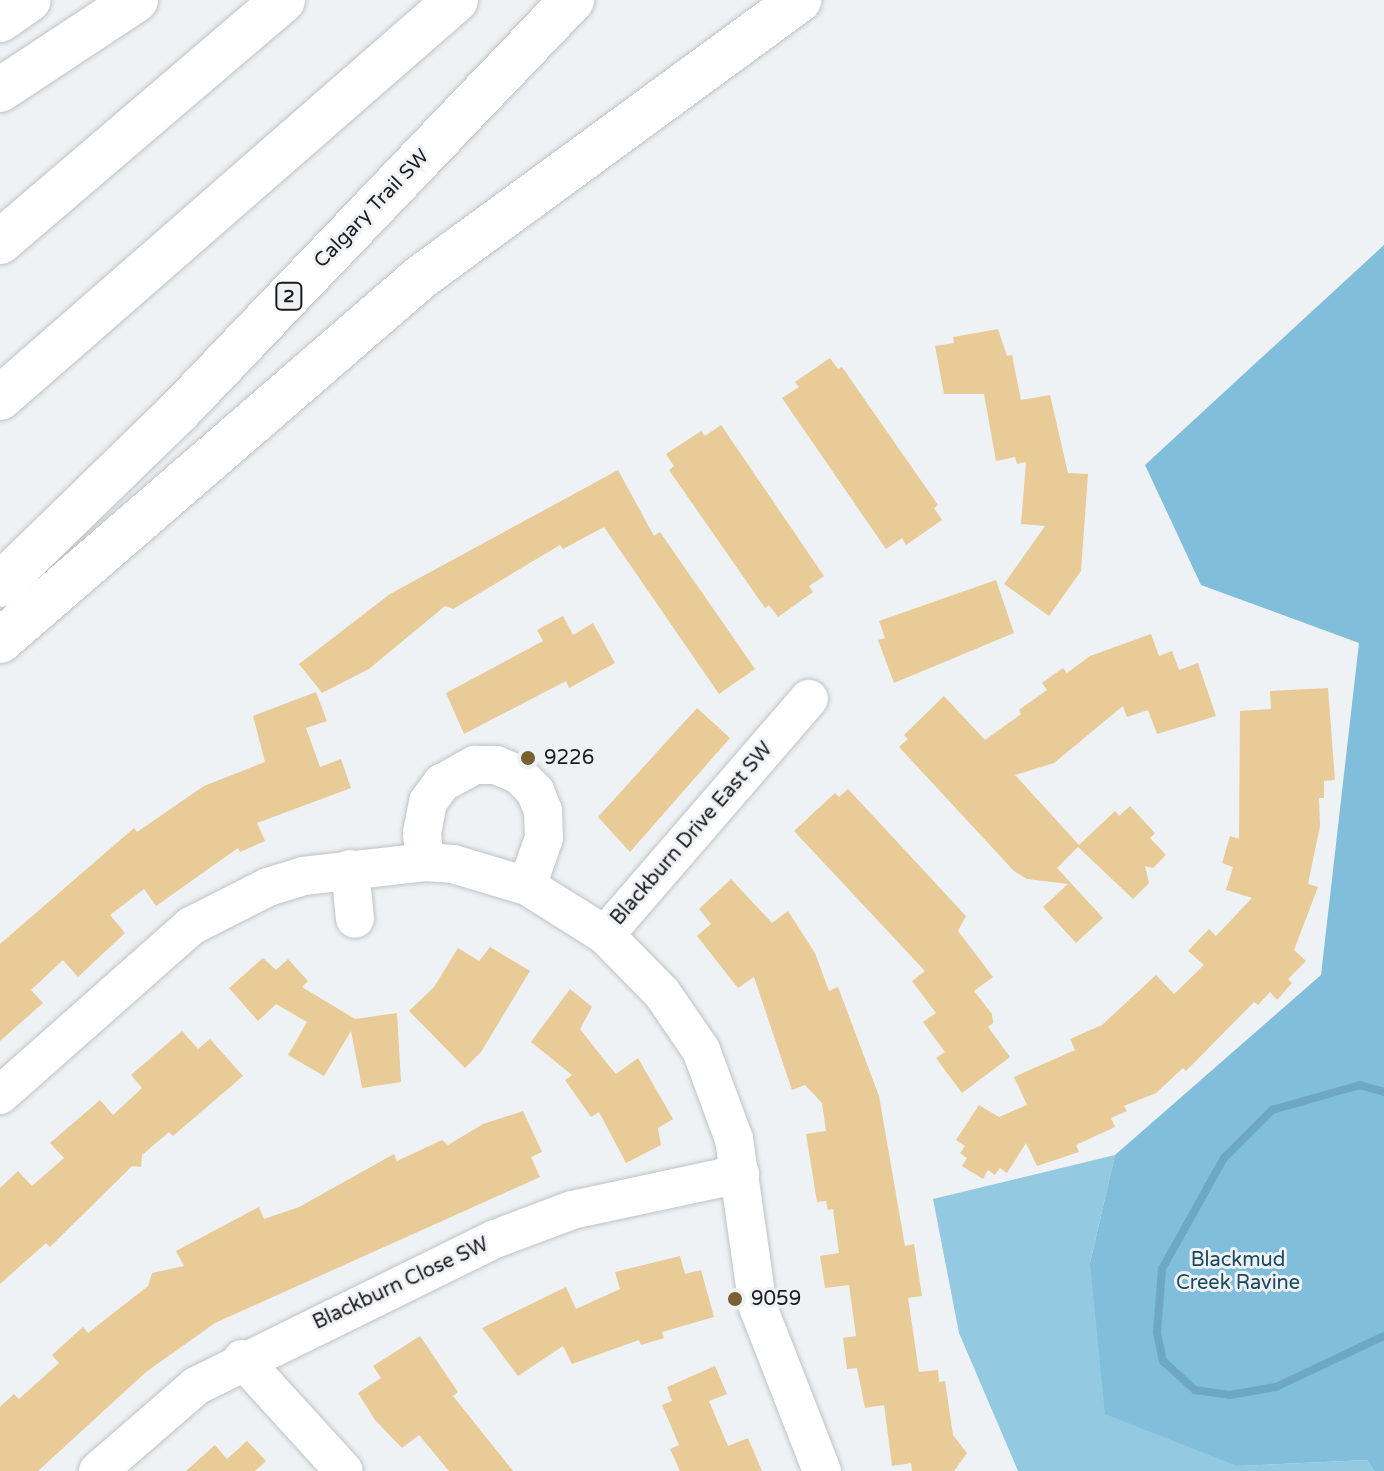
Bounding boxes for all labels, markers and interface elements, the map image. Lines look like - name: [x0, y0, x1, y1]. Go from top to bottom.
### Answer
- street label: Calgary Trail SW: [309, 145, 435, 273]
- road number: 2: [275, 282, 303, 310]
- street label: Blackburn Drive East SW: [606, 738, 778, 930]
- place label: 9226: [544, 746, 594, 770]
- marker: 9226: [519, 749, 537, 767]
- street label: Blackburn Close SW: [309, 1233, 493, 1335]
- park label: Blackmud Creek Ravine: [1176, 1248, 1300, 1295]
- place label: 9059: [751, 1287, 801, 1311]
- marker: 9059: [726, 1290, 744, 1308]

